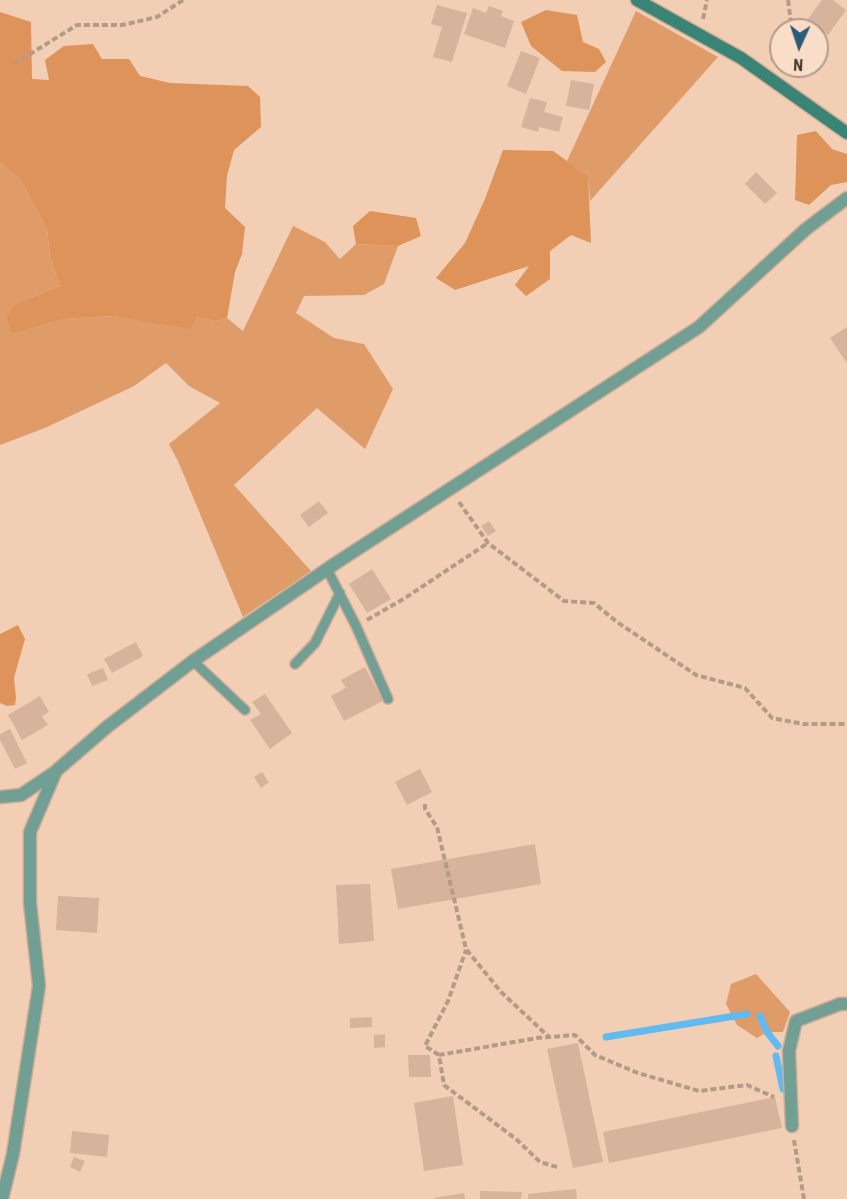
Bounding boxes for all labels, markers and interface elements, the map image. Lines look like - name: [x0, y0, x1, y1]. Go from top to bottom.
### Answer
- north arrow: [769, 18, 829, 78]
- text: N: [793, 55, 804, 74]

